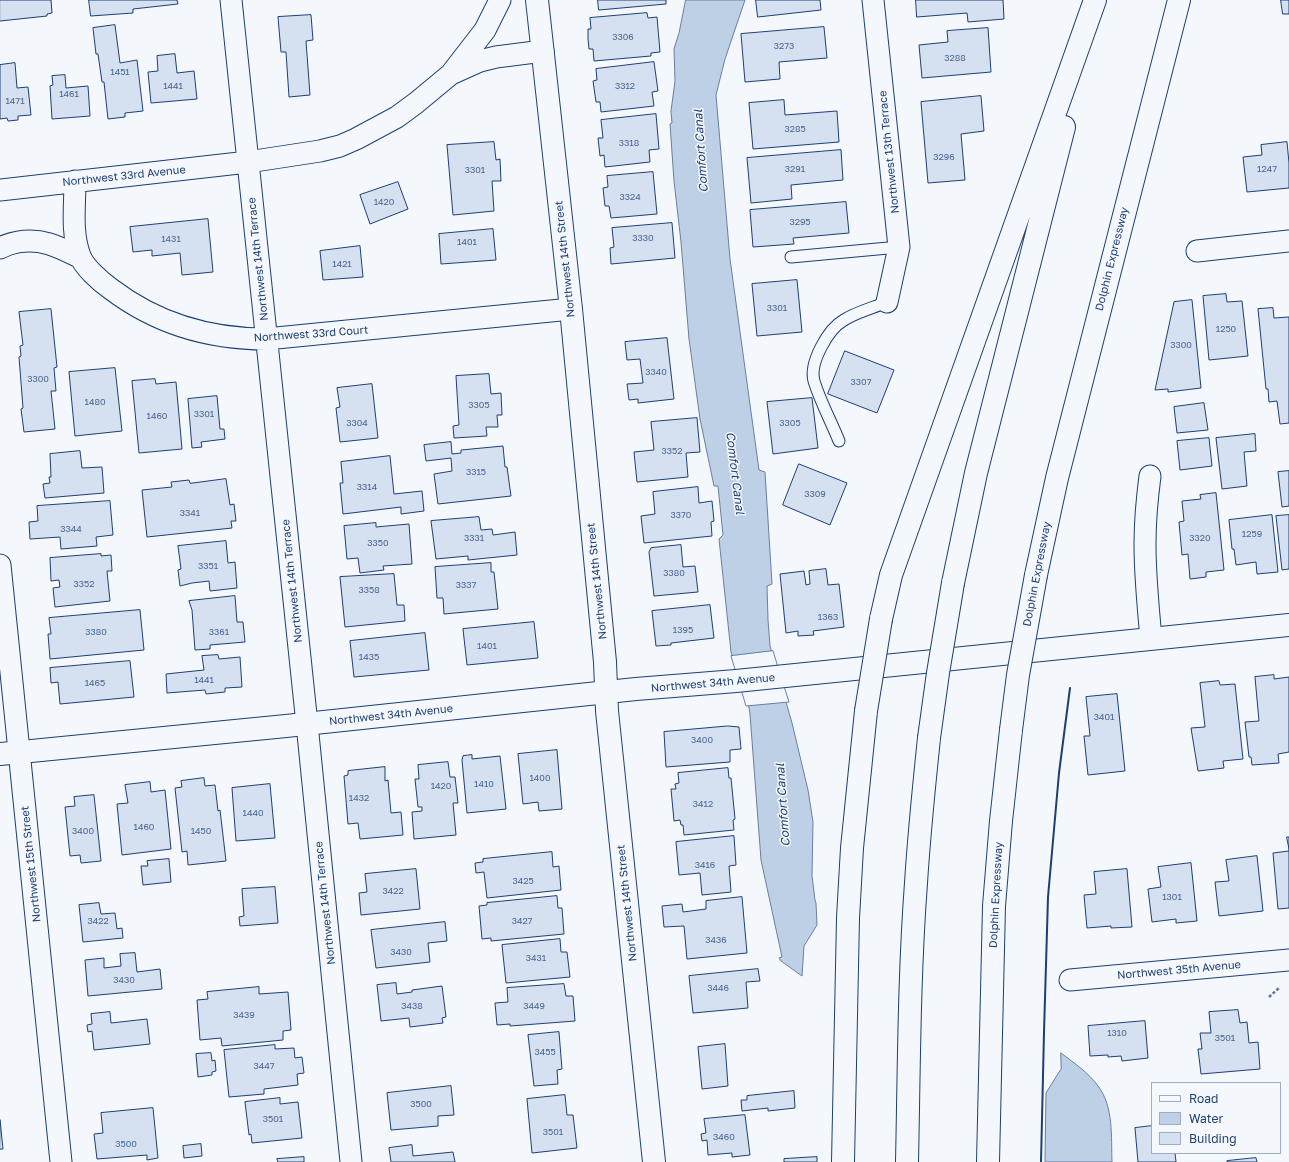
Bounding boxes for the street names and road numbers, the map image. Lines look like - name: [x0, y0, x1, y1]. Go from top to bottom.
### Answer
- street label: Northwest 13th Terrace: [876, 90, 902, 214]
- street label: Northwest 33rd Avenue: [62, 163, 186, 189]
- street label: Northwest 14th Terrace: [245, 197, 271, 321]
- street label: Northwest 14th Street: [552, 200, 578, 318]
- street label: Dolphin Expressway: [1093, 206, 1131, 312]
- street label: Northwest 33rd Court: [253, 323, 369, 345]
- street label: Northwest 14th Terrace: [279, 519, 305, 643]
- street label: Dolphin Expressway: [1020, 521, 1054, 627]
- street label: Northwest 14th Street: [584, 522, 610, 640]
- street label: Northwest 34th Avenue: [650, 671, 776, 695]
- street label: Northwest 34th Avenue: [328, 702, 454, 728]
- street label: Northwest 15th Street: [18, 805, 44, 923]
- street label: Northwest 14th Terrace: [312, 841, 338, 965]
- street label: Dolphin Expressway: [987, 842, 1005, 948]
- street label: Northwest 14th Street: [614, 844, 640, 962]
- street label: Northwest 35th Avenue: [1117, 958, 1241, 982]

